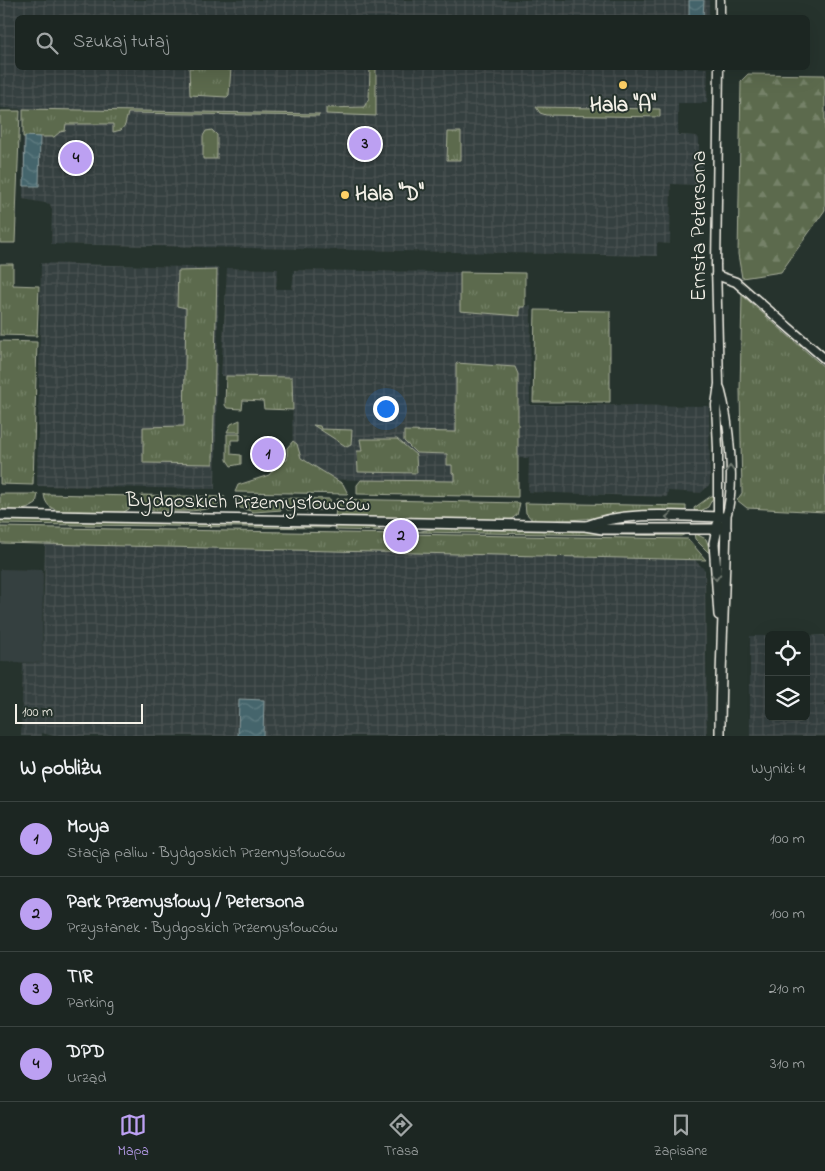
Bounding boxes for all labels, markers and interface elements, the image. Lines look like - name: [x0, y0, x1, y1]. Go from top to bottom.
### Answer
- search box: [15, 15, 810, 70]
- icon: search: [33, 29, 61, 57]
- text: Szukaj tutaj: [73, 29, 169, 56]
- marker: Hala "A": [617, 79, 629, 91]
- place label: Hala "A": [590, 91, 656, 121]
- pin: 3: [349, 125, 381, 163]
- pin: 4: [60, 139, 92, 177]
- street label: Ernsta Petersona: [685, 151, 715, 301]
- place label: Hala "D": [355, 180, 424, 210]
- marker: Hala "D": [339, 189, 351, 201]
- your location: [373, 396, 399, 422]
- pin: 1: [252, 435, 284, 473]
- one-way arrow: [724, 465, 735, 473]
- street label: Bydgoskich Przemysłowców: [125, 486, 370, 522]
- one-way arrow: [665, 512, 672, 522]
- pin: 2: [385, 517, 417, 555]
- one-way arrow: [711, 574, 721, 581]
- map controls: [765, 631, 810, 721]
- button: locate: [765, 631, 810, 676]
- button: layers: [765, 676, 810, 721]
- scale bar: [15, 701, 142, 724]
- text: 100 m: [22, 702, 53, 723]
- text: W pobliżu: [20, 754, 102, 784]
- text: Wyniki: 4: [751, 757, 805, 781]
- text: Moya: [67, 814, 109, 841]
- text: 1: [33, 827, 39, 851]
- text: 100 m: [770, 827, 805, 851]
- text: Stacja paliw · Bydgoskich Przemysłowców: [67, 841, 345, 865]
- text: Park Przemysłowy / Petersona: [67, 889, 304, 916]
- text: 2: [32, 902, 40, 926]
- text: 100 m: [770, 902, 805, 926]
- text: Przystanek · Bydgoskich Przemysłowców: [67, 916, 338, 940]
- text: TIR: [67, 964, 93, 991]
- text: 3: [33, 977, 39, 1001]
- text: 210 m: [769, 977, 805, 1001]
- text: Parking: [67, 991, 114, 1015]
- text: DPD: [67, 1039, 105, 1066]
- text: 4: [33, 1052, 39, 1076]
- text: 310 m: [770, 1052, 805, 1076]
- text: Urząd: [67, 1066, 106, 1090]
- tab: Mapa: [118, 1111, 149, 1162]
- tab: Trasa: [384, 1111, 419, 1162]
- tab: Zapisane: [654, 1111, 707, 1162]

